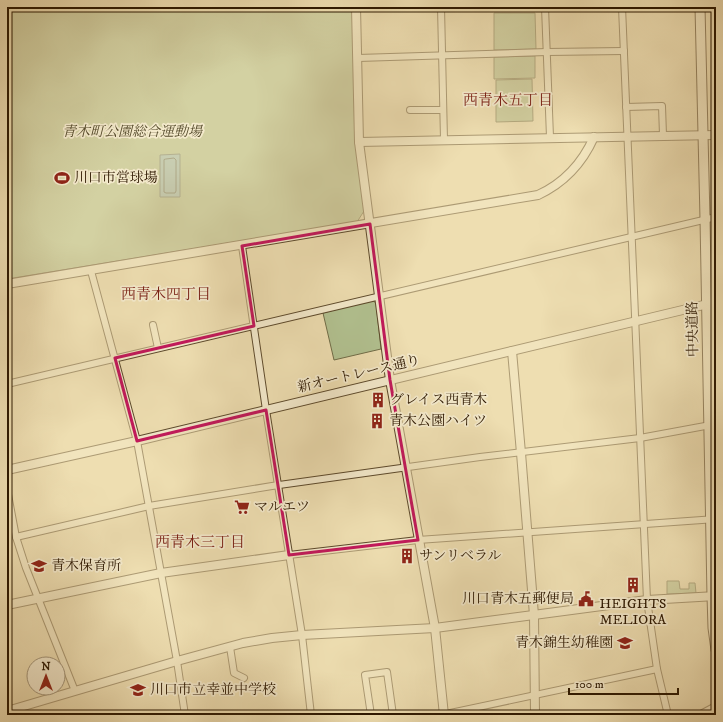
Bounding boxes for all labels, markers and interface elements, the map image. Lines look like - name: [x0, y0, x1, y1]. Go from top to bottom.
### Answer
- district label: 西青木五丁目: [463, 91, 553, 110]
- park label: 青木町公園総合運動場: [62, 123, 204, 141]
- sports icon: 川口市営球場: [53, 169, 71, 187]
- place label: 川口市営球場: [74, 169, 158, 187]
- district label: 西青木四丁目: [121, 285, 211, 304]
- street label: 中央道路: [684, 301, 702, 357]
- street label: 新オートレース通り: [296, 351, 422, 397]
- building icon: グレイス西青木: [369, 391, 387, 409]
- place label: グレイス西青木: [390, 391, 487, 409]
- building icon: 青木公園ハイツ: [368, 412, 386, 430]
- place label: 青木公園ハイツ: [389, 412, 487, 430]
- supermarket icon: マルエツ: [233, 498, 251, 516]
- place label: マルエツ: [254, 498, 310, 516]
- district label: 西青木三丁目: [155, 533, 245, 552]
- building icon: サンリベラル: [398, 547, 416, 565]
- place label: サンリベラル: [419, 547, 502, 565]
- school or university icon: 青木保育所: [30, 557, 48, 575]
- place label: 青木保育所: [51, 557, 121, 575]
- building icon: HEIGHTS MELIORA: [624, 576, 642, 594]
- place label: 川口青木五郵便局: [462, 590, 574, 608]
- public building icon: 川口青木五郵便局: [577, 590, 595, 608]
- place label: HEIGHTS MELIORA: [600, 595, 667, 629]
- place label: 青木錦生幼稚園: [515, 634, 613, 652]
- school or university icon: 青木錦生幼稚園: [616, 634, 634, 652]
- north arrow: [26, 656, 66, 696]
- text: N: [41, 660, 51, 674]
- scale bar: [569, 670, 678, 696]
- text: 100 m: [575, 677, 604, 692]
- school or university icon: 川口市立幸並中学校: [129, 681, 147, 699]
- place label: 川口市立幸並中学校: [150, 681, 276, 699]

